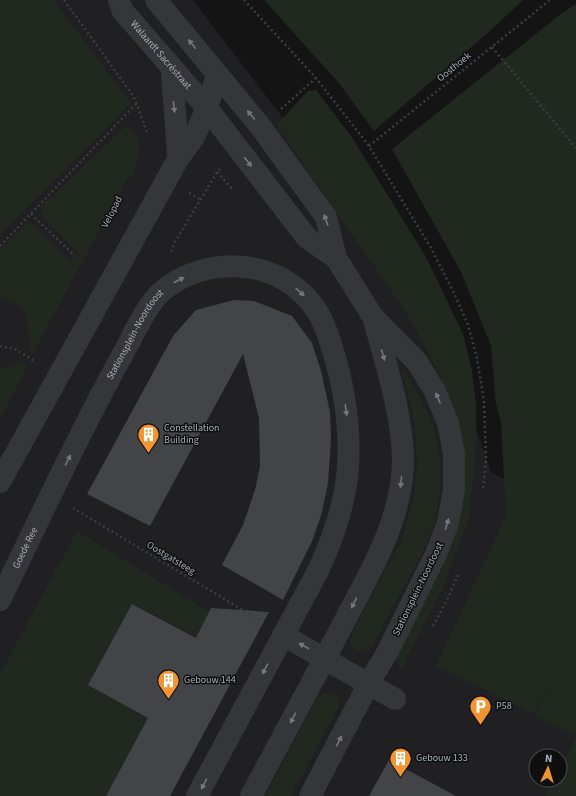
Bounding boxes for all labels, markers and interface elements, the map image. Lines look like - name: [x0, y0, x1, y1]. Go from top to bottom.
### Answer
- street label: Walaardt Sacréstraat: [127, 18, 195, 93]
- one-way arrow: [188, 39, 196, 50]
- street label: Oosthoek: [434, 49, 474, 85]
- one-way arrow: [171, 101, 177, 113]
- one-way arrow: [246, 110, 255, 120]
- one-way arrow: [243, 156, 252, 167]
- street label: Velopad: [98, 194, 126, 230]
- one-way arrow: [323, 214, 329, 226]
- one-way arrow: [173, 277, 185, 283]
- street label: Stationsplein-Noordoost: [103, 286, 167, 382]
- one-way arrow: [295, 287, 305, 296]
- one-way arrow: [381, 348, 387, 361]
- one-way arrow: [435, 391, 441, 403]
- one-way arrow: [343, 404, 349, 416]
- building icon: Constellation Building: [136, 421, 162, 454]
- place label: Constellation Building: [164, 421, 220, 447]
- one-way arrow: [64, 454, 71, 465]
- one-way arrow: [397, 476, 404, 488]
- one-way arrow: [444, 518, 450, 530]
- street label: Goede Ree: [9, 525, 41, 571]
- street label: Oostgatsteeg: [144, 538, 198, 578]
- street label: Stationsplein-Noordoost: [389, 539, 447, 638]
- one-way arrow: [351, 597, 357, 608]
- one-way arrow: [298, 643, 310, 650]
- one-way arrow: [262, 663, 268, 675]
- building icon: Gebouw 144: [155, 667, 181, 700]
- place label: Gebouw 144: [184, 673, 236, 687]
- parking icon: P58: [468, 693, 494, 726]
- place label: P58: [496, 699, 512, 713]
- one-way arrow: [290, 712, 296, 723]
- one-way arrow: [336, 735, 342, 746]
- building icon: Gebouw 133: [388, 745, 414, 778]
- north arrow: [528, 748, 568, 788]
- place label: Gebouw 133: [416, 751, 468, 765]
- text: N: [544, 751, 553, 766]
- one-way arrow: [201, 778, 207, 790]

